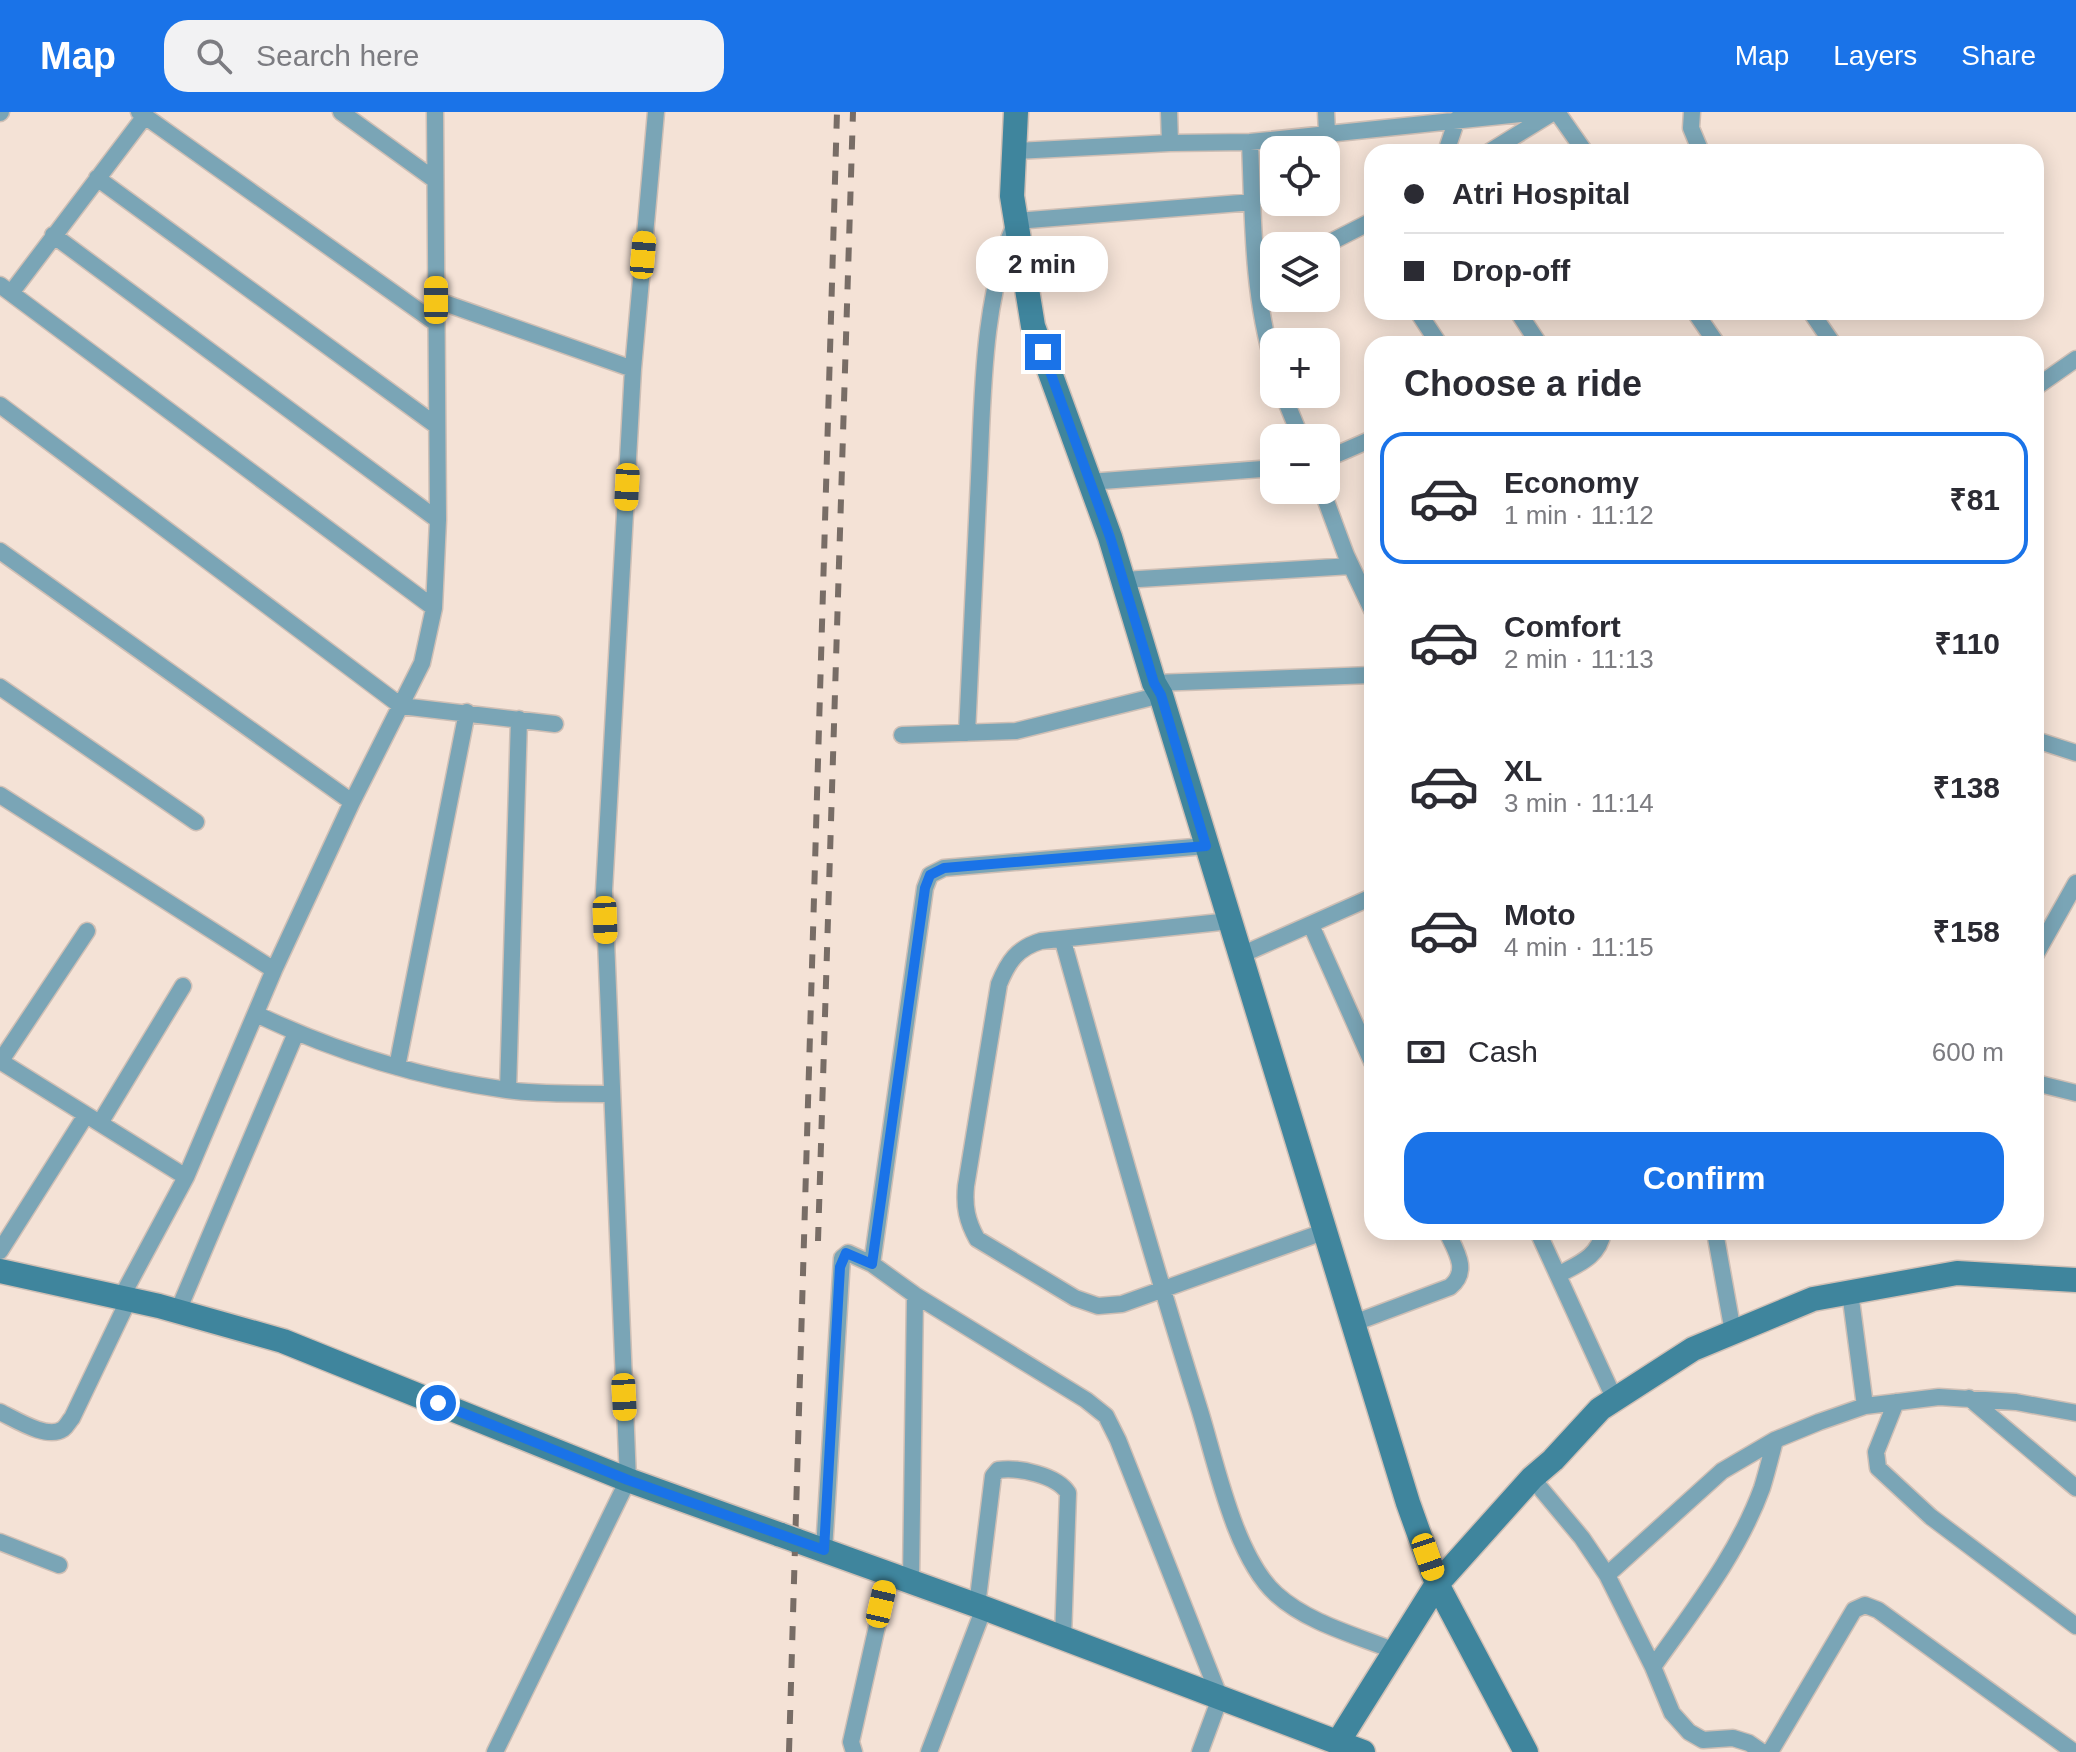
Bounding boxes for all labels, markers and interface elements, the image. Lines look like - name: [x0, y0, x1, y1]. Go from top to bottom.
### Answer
- search box: [164, 20, 724, 92]
- icon: search: [192, 34, 236, 78]
- text: Map: [40, 35, 116, 77]
- text: Search here: [256, 39, 419, 72]
- text: Map: [1735, 40, 1789, 71]
- text: Layers: [1833, 40, 1917, 71]
- text: Share: [1961, 40, 2036, 71]
- map controls: [1260, 136, 1340, 504]
- button: locate: [1260, 136, 1340, 216]
- text: Atri Hospital: [1452, 177, 1630, 210]
- car: [629, 230, 657, 280]
- button: layers: [1260, 232, 1340, 312]
- callout: 2 min: [977, 236, 1109, 292]
- text: 2 min: [1008, 249, 1076, 279]
- text: Drop-off: [1452, 254, 1570, 287]
- car: [424, 276, 448, 324]
- button: +: [1260, 328, 1340, 408]
- route end: [1025, 334, 1061, 370]
- text: Choose a ride: [1404, 363, 1642, 404]
- button: −: [1260, 424, 1340, 504]
- car: [614, 462, 640, 512]
- icon: car: [1408, 462, 1480, 534]
- text: Economy: [1504, 466, 1639, 499]
- text: ₹81: [1949, 483, 2000, 516]
- text: 1 min · 11:12: [1504, 500, 1654, 530]
- icon: car: [1408, 606, 1480, 678]
- text: Comfort: [1504, 610, 1621, 643]
- text: ₹110: [1934, 627, 2000, 660]
- text: 2 min · 11:13: [1504, 644, 1654, 674]
- icon: car: [1408, 750, 1480, 822]
- text: XL: [1504, 754, 1542, 787]
- text: ₹138: [1933, 771, 2000, 804]
- text: 3 min · 11:14: [1504, 788, 1654, 818]
- icon: car: [1408, 894, 1480, 966]
- car: [592, 896, 618, 944]
- text: Moto: [1504, 898, 1576, 931]
- text: ₹158: [1933, 915, 2000, 948]
- text: 4 min · 11:15: [1504, 932, 1654, 962]
- icon: cash: [1404, 1030, 1448, 1074]
- text: Cash: [1468, 1035, 1538, 1068]
- text: 600 m: [1932, 1037, 2004, 1067]
- button: Confirm: [1404, 1132, 2004, 1224]
- car: [611, 1372, 637, 1422]
- route start: [420, 1385, 456, 1421]
- car: [1409, 1530, 1447, 1584]
- car: [864, 1578, 898, 1630]

